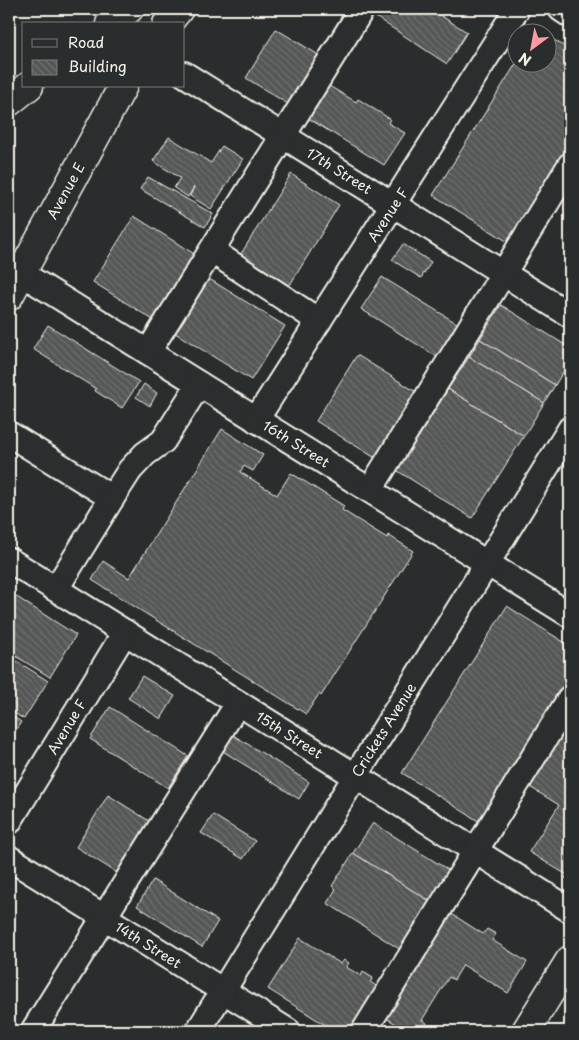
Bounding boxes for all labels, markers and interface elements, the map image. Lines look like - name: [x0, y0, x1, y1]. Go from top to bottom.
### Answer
- legend: [22, 22, 185, 88]
- north arrow: [506, 22, 556, 72]
- text: Road: [68, 30, 104, 53]
- text: N: [515, 48, 535, 71]
- text: Building: [68, 54, 127, 77]
- street label: 17th Street: [302, 142, 376, 199]
- street label: Avenue E: [41, 158, 90, 223]
- street label: Avenue F: [362, 183, 413, 246]
- street label: 16th Street: [259, 415, 334, 473]
- street label: Crickets Avenue: [346, 678, 421, 781]
- street label: Avenue F: [42, 695, 91, 758]
- street label: 15th Street: [252, 706, 327, 764]
- street label: 14th Street: [111, 916, 186, 973]

